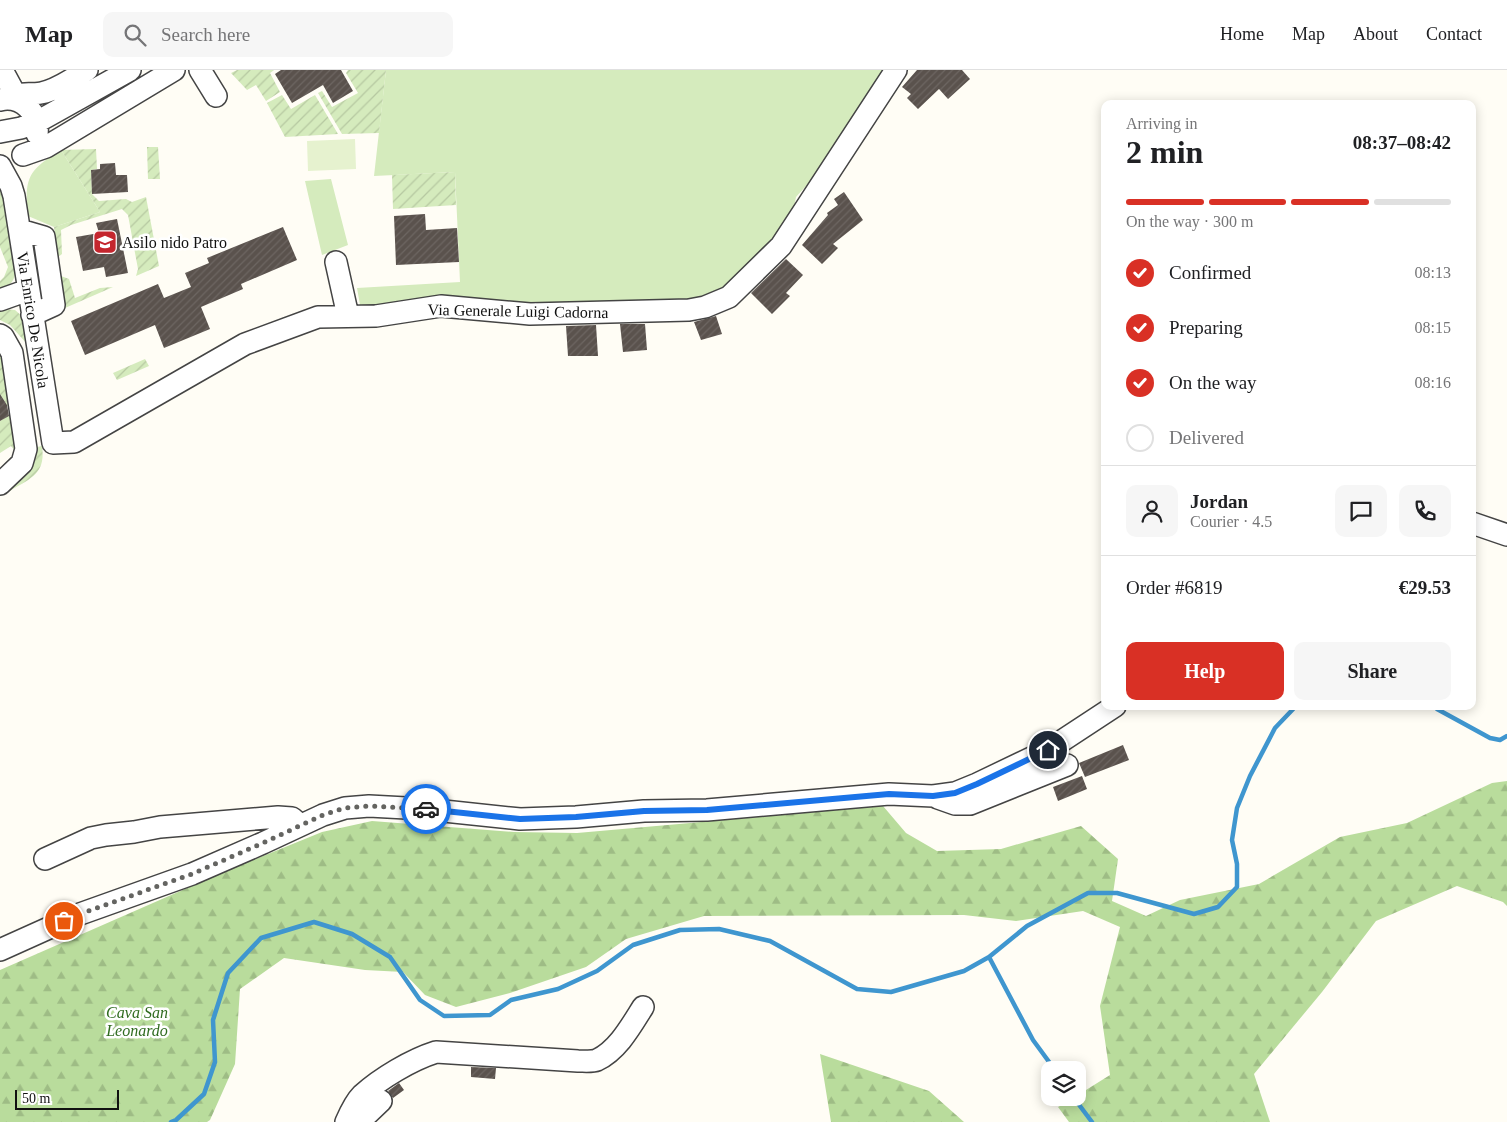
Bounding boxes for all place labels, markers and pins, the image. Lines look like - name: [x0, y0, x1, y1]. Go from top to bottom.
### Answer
- school or university icon: Asilo nido Patro: [92, 229, 118, 255]
- place label: Asilo nido Patro: [122, 234, 227, 251]
- pin: [1027, 729, 1069, 771]
- pin: [43, 900, 85, 942]

